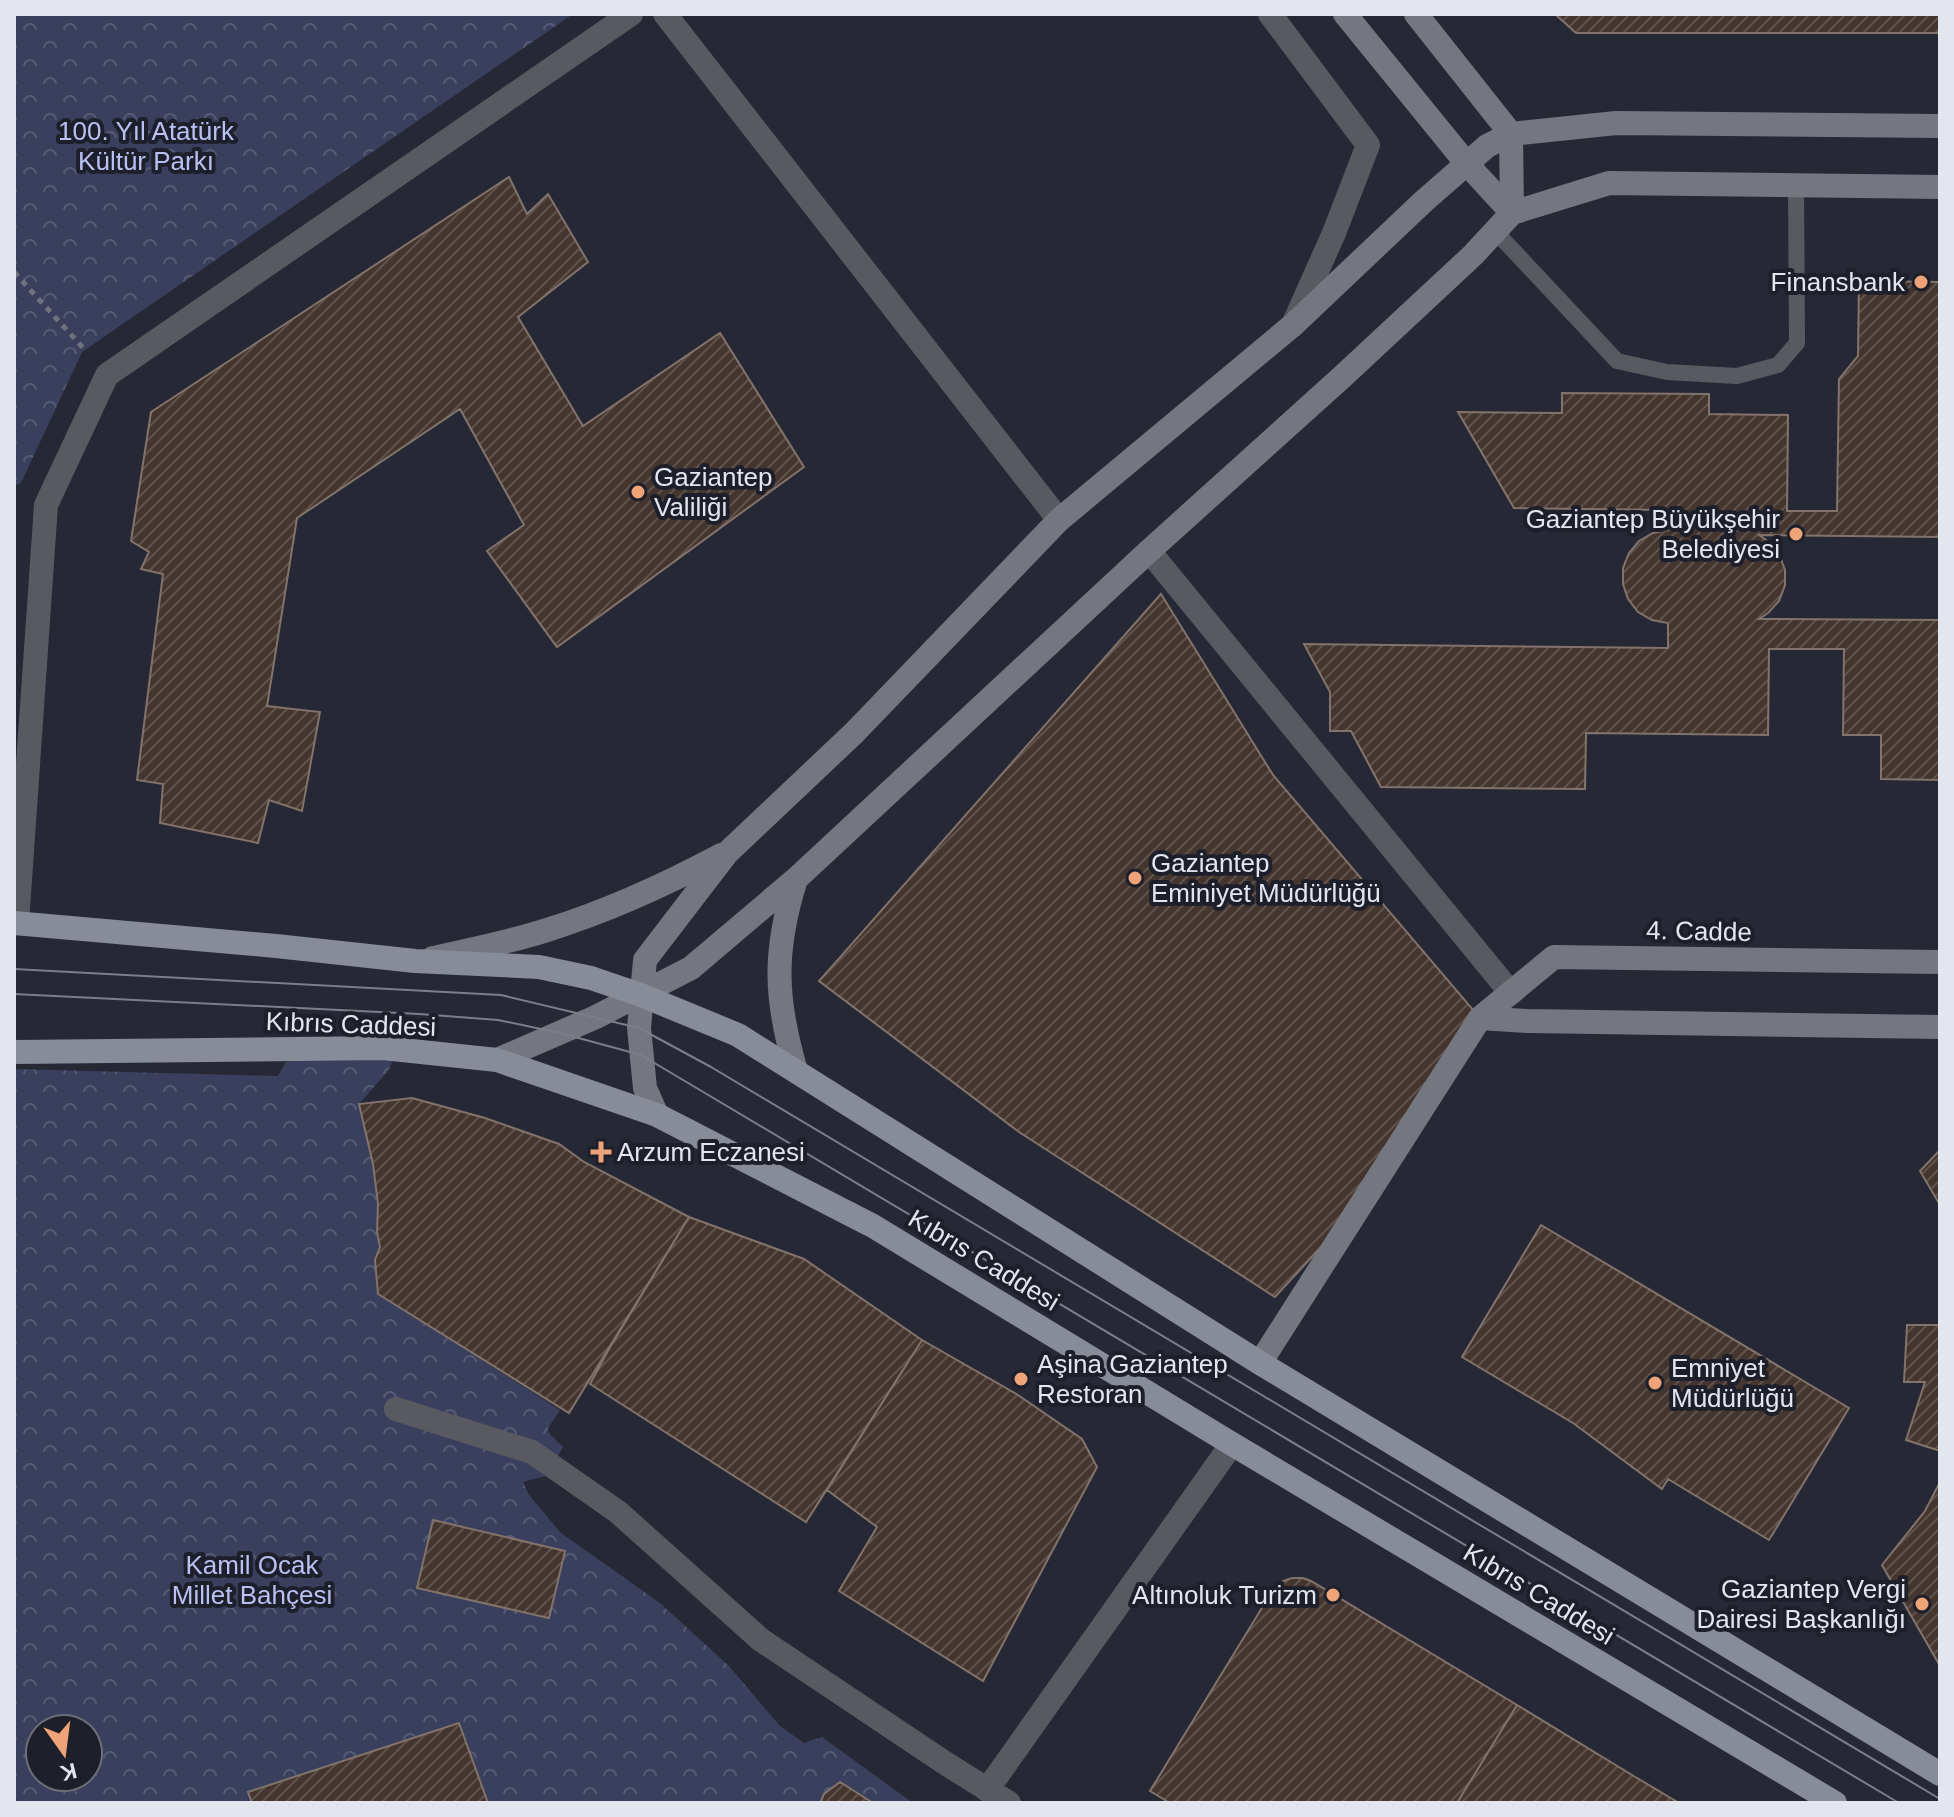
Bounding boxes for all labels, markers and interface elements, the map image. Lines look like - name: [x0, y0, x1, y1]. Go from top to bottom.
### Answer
- park label: 100. Yıl Atatürk Kültür Parkı: [58, 116, 235, 176]
- place label: Finansbank: [1771, 267, 1906, 297]
- marker: Finansbank: [1912, 273, 1930, 291]
- place label: Gaziantep Valiliği: [654, 462, 773, 522]
- marker: Gaziantep Valiliği: [629, 483, 647, 501]
- place label: Gaziantep Büyükşehir Belediyesi: [1526, 504, 1780, 564]
- marker: Gaziantep Büyükşehir Belediyesi: [1787, 525, 1805, 543]
- place label: Gaziantep Eminiyet Müdürlüğü: [1151, 848, 1381, 908]
- marker: Gaziantep Eminiyet Müdürlüğü: [1126, 869, 1144, 887]
- street label: 4. Cadde: [1646, 915, 1752, 947]
- street label: Kıbrıs Caddesi: [265, 1006, 437, 1042]
- place label: Arzum Eczanesi: [617, 1137, 805, 1167]
- marker: Arzum Eczanesi: [592, 1143, 610, 1161]
- street label: Kıbrıs Caddesi: [903, 1203, 1065, 1317]
- place label: Aşina Gaziantep Restoran: [1037, 1349, 1228, 1409]
- place label: Emniyet Müdürlüğü: [1671, 1353, 1794, 1413]
- marker: Aşina Gaziantep Restoran: [1012, 1370, 1030, 1388]
- marker: Emniyet Müdürlüğü: [1646, 1374, 1664, 1392]
- street label: Kıbrıs Caddesi: [1458, 1537, 1620, 1651]
- park label: Kamil Ocak Millet Bahçesi: [172, 1550, 332, 1610]
- place label: Gaziantep Vergi Dairesi Başkanlığı: [1696, 1574, 1906, 1634]
- place label: Altınoluk Turizm: [1132, 1580, 1317, 1610]
- marker: Altınoluk Turizm: [1324, 1586, 1342, 1604]
- marker: Gaziantep Vergi Dairesi Başkanlığı: [1913, 1595, 1931, 1613]
- north arrow: [24, 1713, 104, 1793]
- text: K: [58, 1758, 79, 1786]

